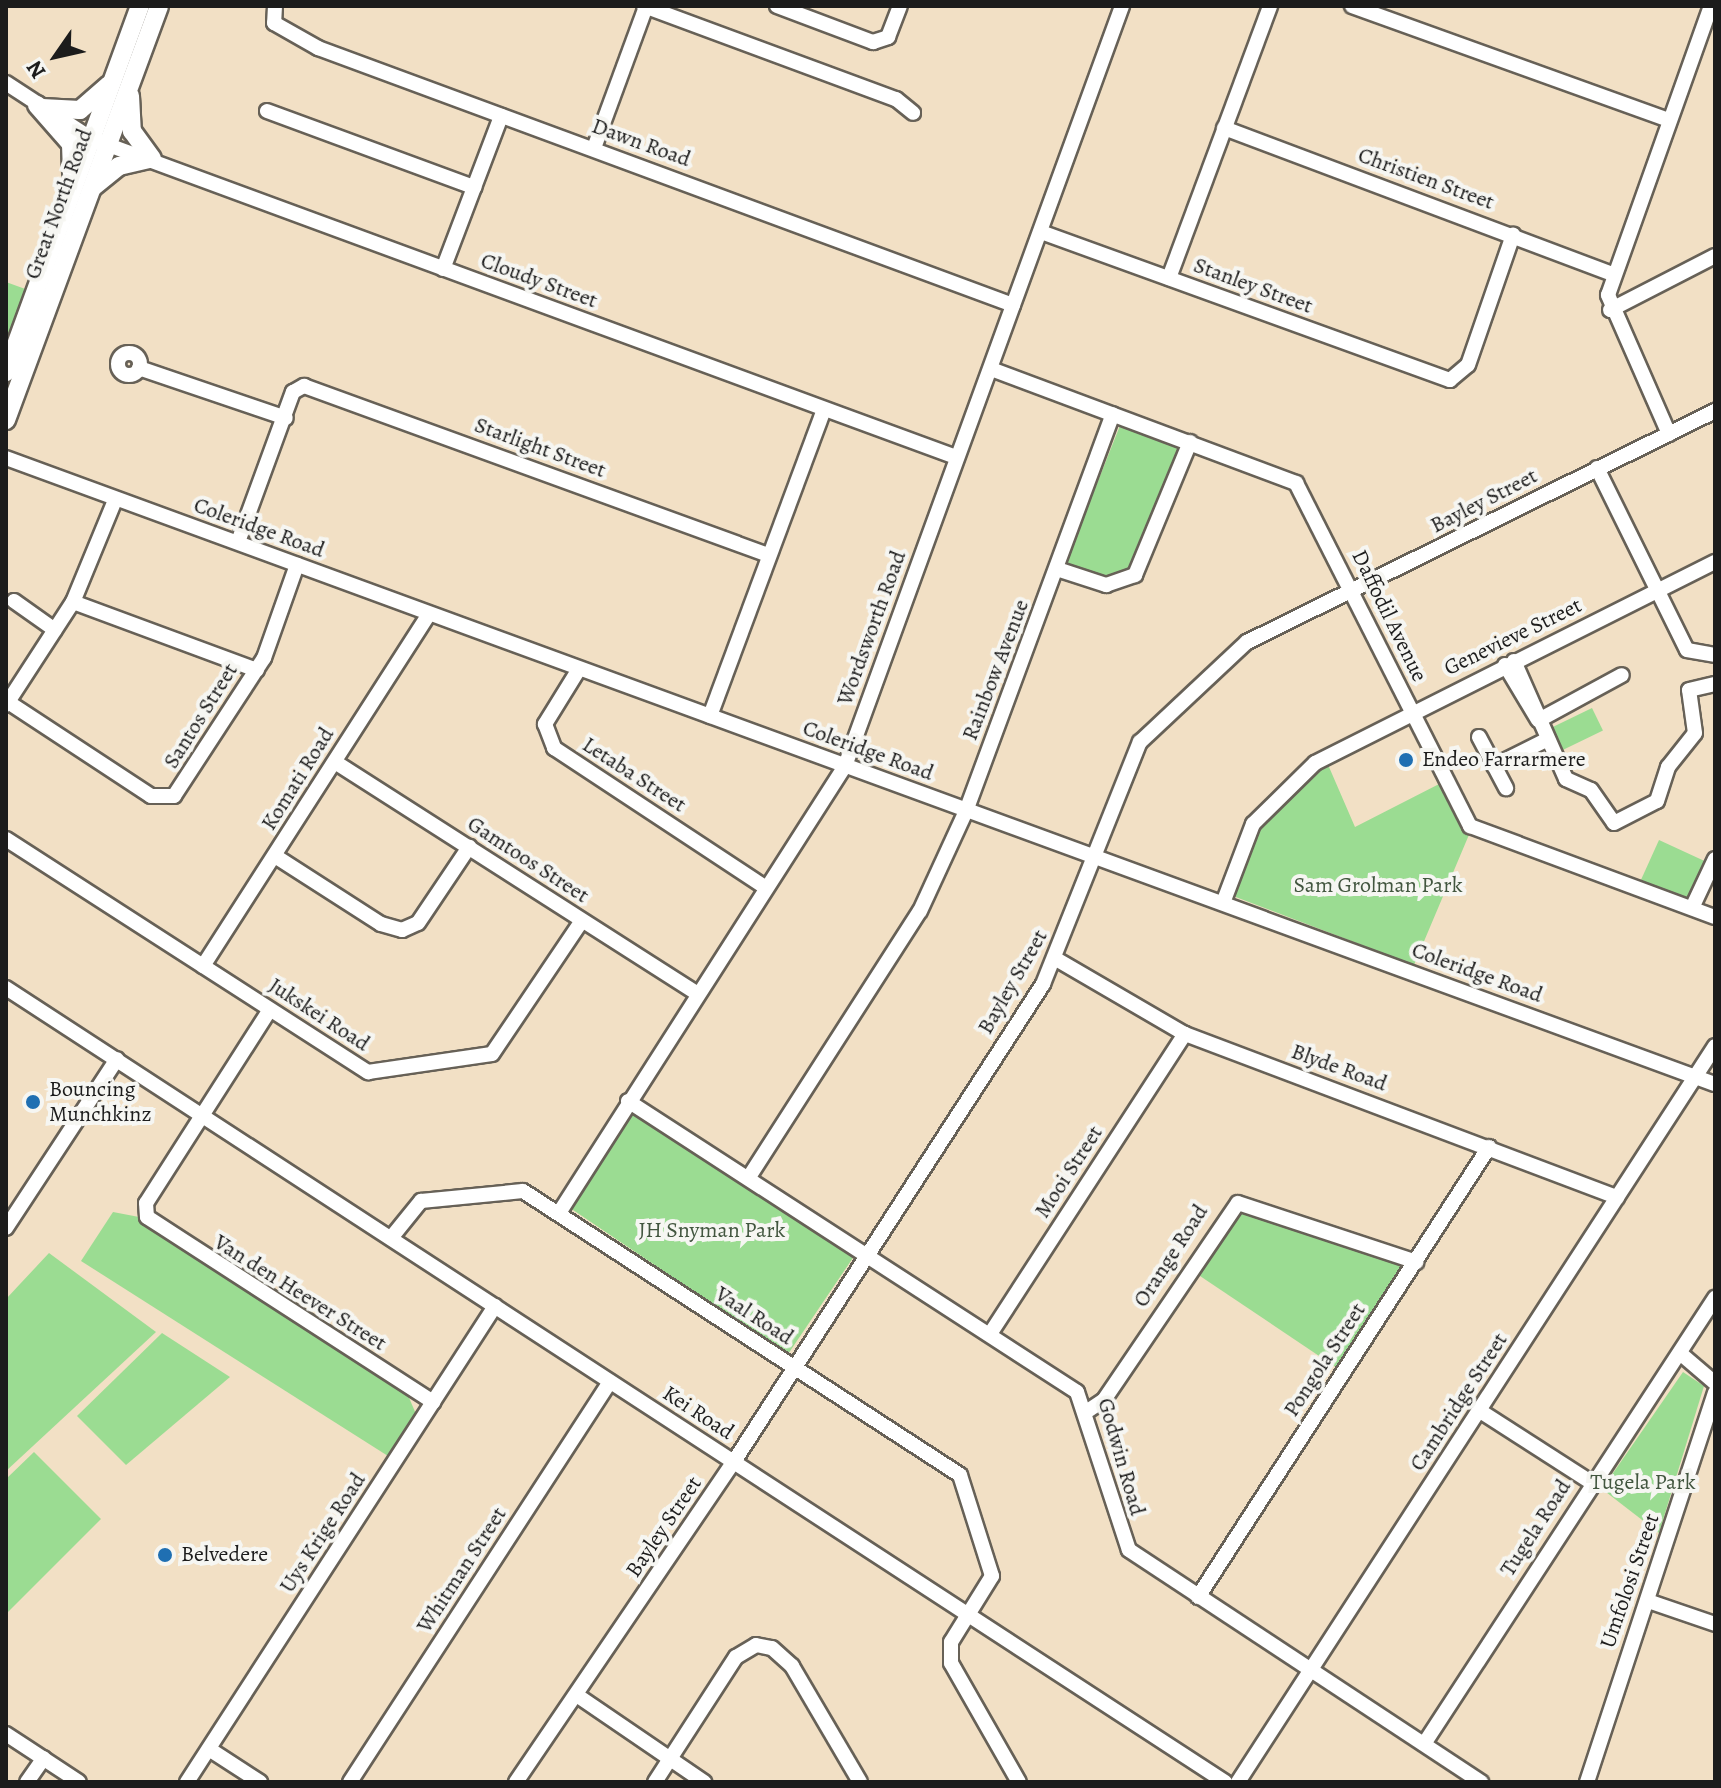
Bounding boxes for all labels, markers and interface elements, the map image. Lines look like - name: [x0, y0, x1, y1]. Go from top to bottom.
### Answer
- north arrow: [16, 16, 96, 96]
- text: N: [19, 54, 53, 84]
- street label: Dawn Road: [588, 113, 694, 173]
- street label: Great North Road: [20, 125, 98, 283]
- street label: Christien Street: [1354, 142, 1498, 216]
- street label: Cloudy Street: [477, 248, 601, 314]
- street label: Stanley Street: [1190, 252, 1316, 320]
- street label: Starlight Street: [471, 412, 609, 484]
- street label: Bayley Street: [1426, 463, 1542, 539]
- street label: Coleridge Road: [190, 492, 328, 564]
- street label: Daffodil Avenue: [1346, 546, 1432, 686]
- street label: Wordsworth Road: [832, 547, 912, 709]
- street label: Genevieve Street: [1440, 592, 1586, 682]
- street label: Rainbow Avenue: [957, 596, 1035, 744]
- street label: Santos Street: [158, 659, 244, 773]
- street label: Coleridge Road: [799, 715, 937, 787]
- street label: Komati Road: [256, 723, 340, 835]
- street label: Letaba Street: [577, 732, 691, 818]
- place label: Endeo Farrarmere: [1422, 747, 1585, 773]
- marker: Endeo Farrarmere: [1397, 751, 1415, 769]
- street label: Gamtoos Street: [462, 811, 594, 909]
- park label: Sam Grolman Park: [1293, 873, 1463, 899]
- street label: Bayley Street: [973, 925, 1053, 1039]
- street label: Coleridge Road: [1408, 937, 1546, 1009]
- street label: Jukskei Road: [264, 973, 374, 1057]
- street label: Blyde Road: [1288, 1039, 1390, 1097]
- place label: Bouncing Munchkinz: [49, 1076, 152, 1128]
- marker: Bouncing Munchkinz: [24, 1093, 42, 1111]
- street label: Mooi Street: [1029, 1121, 1109, 1223]
- street label: Orange Road: [1128, 1200, 1214, 1312]
- park label: JH Snyman Park: [638, 1218, 786, 1244]
- street label: Van den Heever Street: [209, 1229, 391, 1357]
- street label: Vaal Road: [710, 1281, 798, 1351]
- street label: Pongola Street: [1278, 1298, 1372, 1422]
- street label: Cambridge Street: [1405, 1328, 1513, 1476]
- street label: Kei Road: [658, 1380, 738, 1446]
- street label: Godwin Road: [1092, 1395, 1150, 1519]
- street label: Uys Krige Road: [274, 1468, 372, 1598]
- park label: Tugela Park: [1590, 1470, 1696, 1496]
- street label: Bayley Street: [621, 1471, 707, 1583]
- street label: Tugela Road: [1495, 1475, 1577, 1581]
- street label: Whitman Street: [412, 1502, 512, 1638]
- street label: Umfolosi Street: [1595, 1510, 1665, 1652]
- place label: Belvedere: [181, 1542, 268, 1568]
- marker: Belvedere: [156, 1546, 174, 1564]

